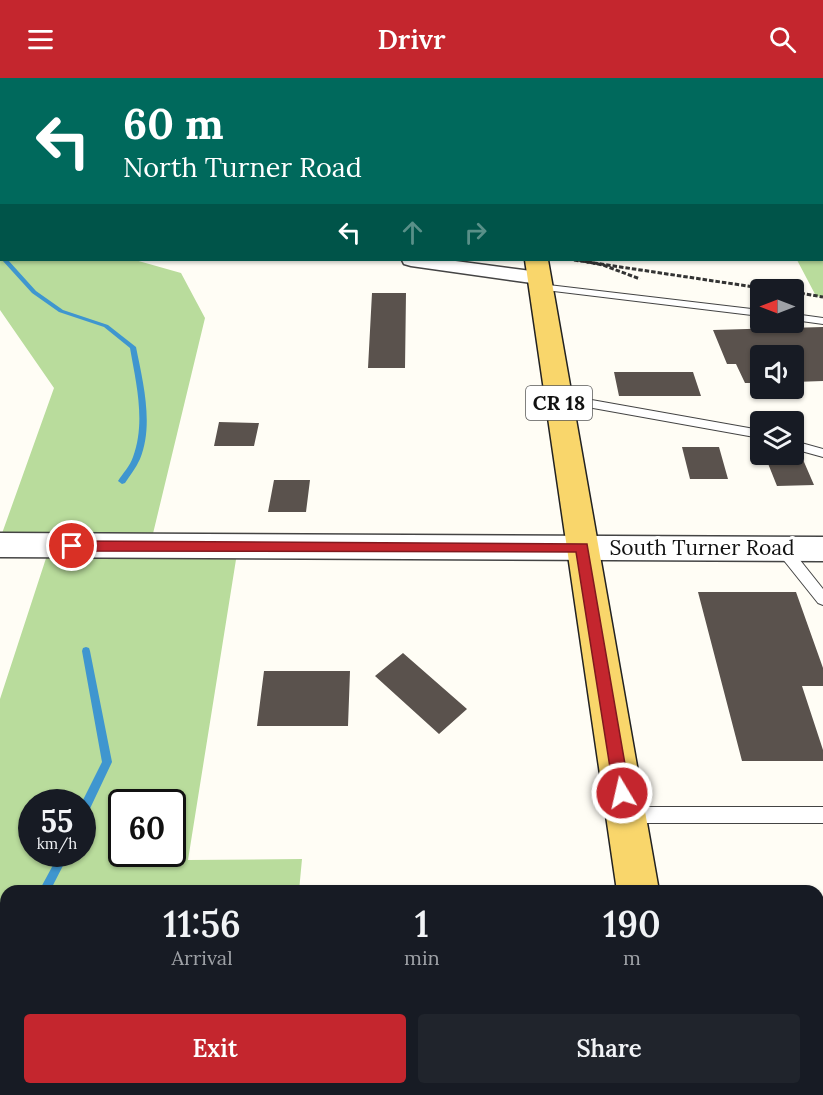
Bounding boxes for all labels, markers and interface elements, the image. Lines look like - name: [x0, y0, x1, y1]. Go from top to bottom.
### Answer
- text: Drivr: [378, 22, 445, 56]
- icon: menu: [24, 23, 57, 56]
- icon: search: [766, 23, 799, 56]
- text: 60 m: [123, 97, 224, 151]
- icon: left: [24, 102, 102, 180]
- text: North Turner Road: [123, 150, 362, 184]
- icon: left: [333, 216, 366, 249]
- icon: ahead: [396, 216, 429, 249]
- icon: right: [459, 216, 492, 249]
- north arrow: [750, 279, 804, 333]
- map controls: [750, 279, 804, 465]
- button: sound: [750, 345, 804, 399]
- road number: CR 18: [526, 386, 592, 420]
- button: layers: [750, 411, 804, 465]
- pin: [46, 520, 97, 571]
- icon: arrive: [55, 529, 88, 562]
- street label: South Turner Road: [609, 534, 795, 561]
- position arrow: [590, 761, 654, 825]
- speed limit sign: 60: [108, 789, 186, 867]
- text: 55: [41, 802, 73, 840]
- text: km/h: [37, 834, 77, 853]
- text: 11:56: [163, 901, 241, 947]
- text: 1: [415, 901, 429, 947]
- text: 190: [603, 901, 661, 947]
- text: Arrival: [171, 945, 233, 970]
- text: min: [404, 945, 440, 970]
- text: m: [623, 945, 641, 970]
- button: Exit: [24, 1014, 406, 1083]
- button: Share: [418, 1014, 800, 1083]

